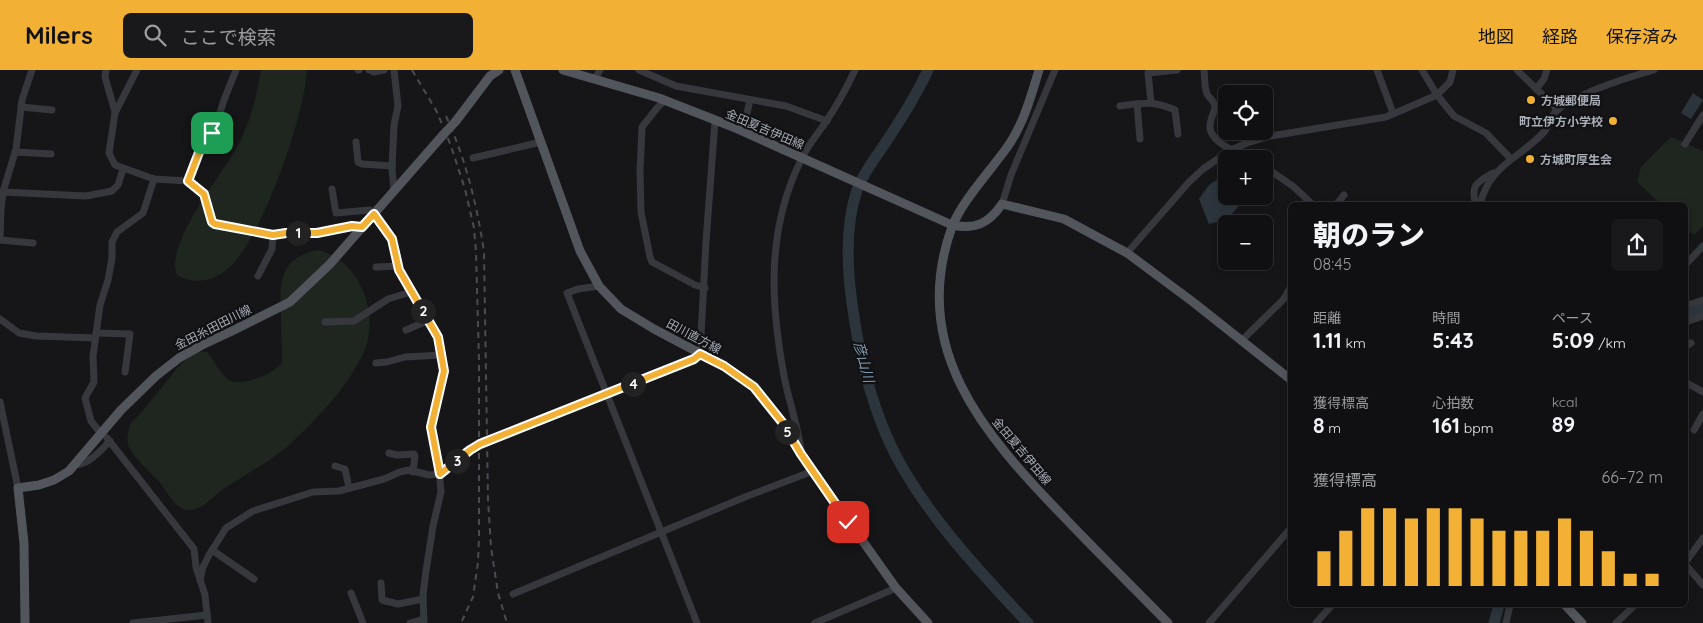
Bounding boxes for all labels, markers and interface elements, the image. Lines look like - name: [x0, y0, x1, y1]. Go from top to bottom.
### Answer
- search box: [123, 13, 473, 58]
- text: Milers: [25, 20, 93, 50]
- icon: search: [141, 21, 169, 49]
- text: ここで検索: [181, 25, 276, 49]
- text: 地図: [1478, 25, 1514, 48]
- text: 経路: [1542, 25, 1578, 48]
- text: 保存済み: [1606, 25, 1678, 48]
- map controls: [1218, 85, 1273, 270]
- button: locate: [1218, 85, 1273, 140]
- place label: 方城郵便局: [1541, 93, 1601, 108]
- marker: 方城郵便局: [1525, 94, 1537, 106]
- street label: 金田夏吉伊田線: [723, 106, 807, 152]
- pin: [191, 112, 233, 154]
- place label: 町立伊方小学校: [1519, 114, 1603, 129]
- marker: 町立伊方小学校: [1607, 115, 1619, 127]
- icon: arrive: [198, 119, 226, 147]
- button: +: [1218, 150, 1273, 205]
- place label: 方城町厚生会: [1540, 152, 1612, 167]
- marker: 方城町厚生会: [1524, 153, 1536, 165]
- button: −: [1218, 215, 1273, 270]
- text: 朝のラン: [1313, 217, 1425, 252]
- button: share: [1611, 219, 1663, 271]
- pin: 1: [286, 220, 310, 246]
- text: 1: [296, 224, 301, 242]
- text: 08:45: [1313, 254, 1351, 274]
- pin: 2: [410, 298, 436, 324]
- street label: 金田糸田田川線: [172, 301, 254, 353]
- text: 2: [420, 302, 427, 320]
- text: 距離: [1313, 309, 1341, 327]
- text: 時間: [1432, 309, 1460, 327]
- text: ペース: [1552, 309, 1593, 327]
- street label: 田川直方線: [664, 315, 724, 357]
- text: 1.11: [1313, 327, 1342, 353]
- text: 5:43: [1432, 327, 1474, 353]
- text: 5:09: [1552, 327, 1594, 353]
- text: km: [1342, 334, 1366, 352]
- text: /km: [1594, 334, 1626, 352]
- water label: 彦山川: [850, 339, 879, 387]
- pin: 4: [620, 372, 646, 396]
- text: 4: [629, 375, 638, 393]
- text: kcal: [1552, 393, 1578, 411]
- text: 獲得標高: [1313, 394, 1369, 412]
- text: 心拍数: [1432, 394, 1474, 412]
- text: 89: [1552, 411, 1575, 437]
- text: 8: [1313, 412, 1325, 438]
- text: 161: [1432, 412, 1460, 438]
- street label: 金田夏吉伊田線: [989, 414, 1055, 488]
- text: m: [1325, 419, 1341, 437]
- text: bpm: [1460, 419, 1493, 437]
- pin: 5: [774, 420, 800, 444]
- text: 5: [783, 423, 792, 441]
- pin: 3: [444, 448, 470, 474]
- text: 3: [454, 452, 461, 470]
- text: 66–72 m: [1602, 467, 1663, 487]
- text: 獲得標高: [1313, 470, 1377, 490]
- pin: [827, 501, 869, 543]
- icon: check: [834, 508, 862, 536]

